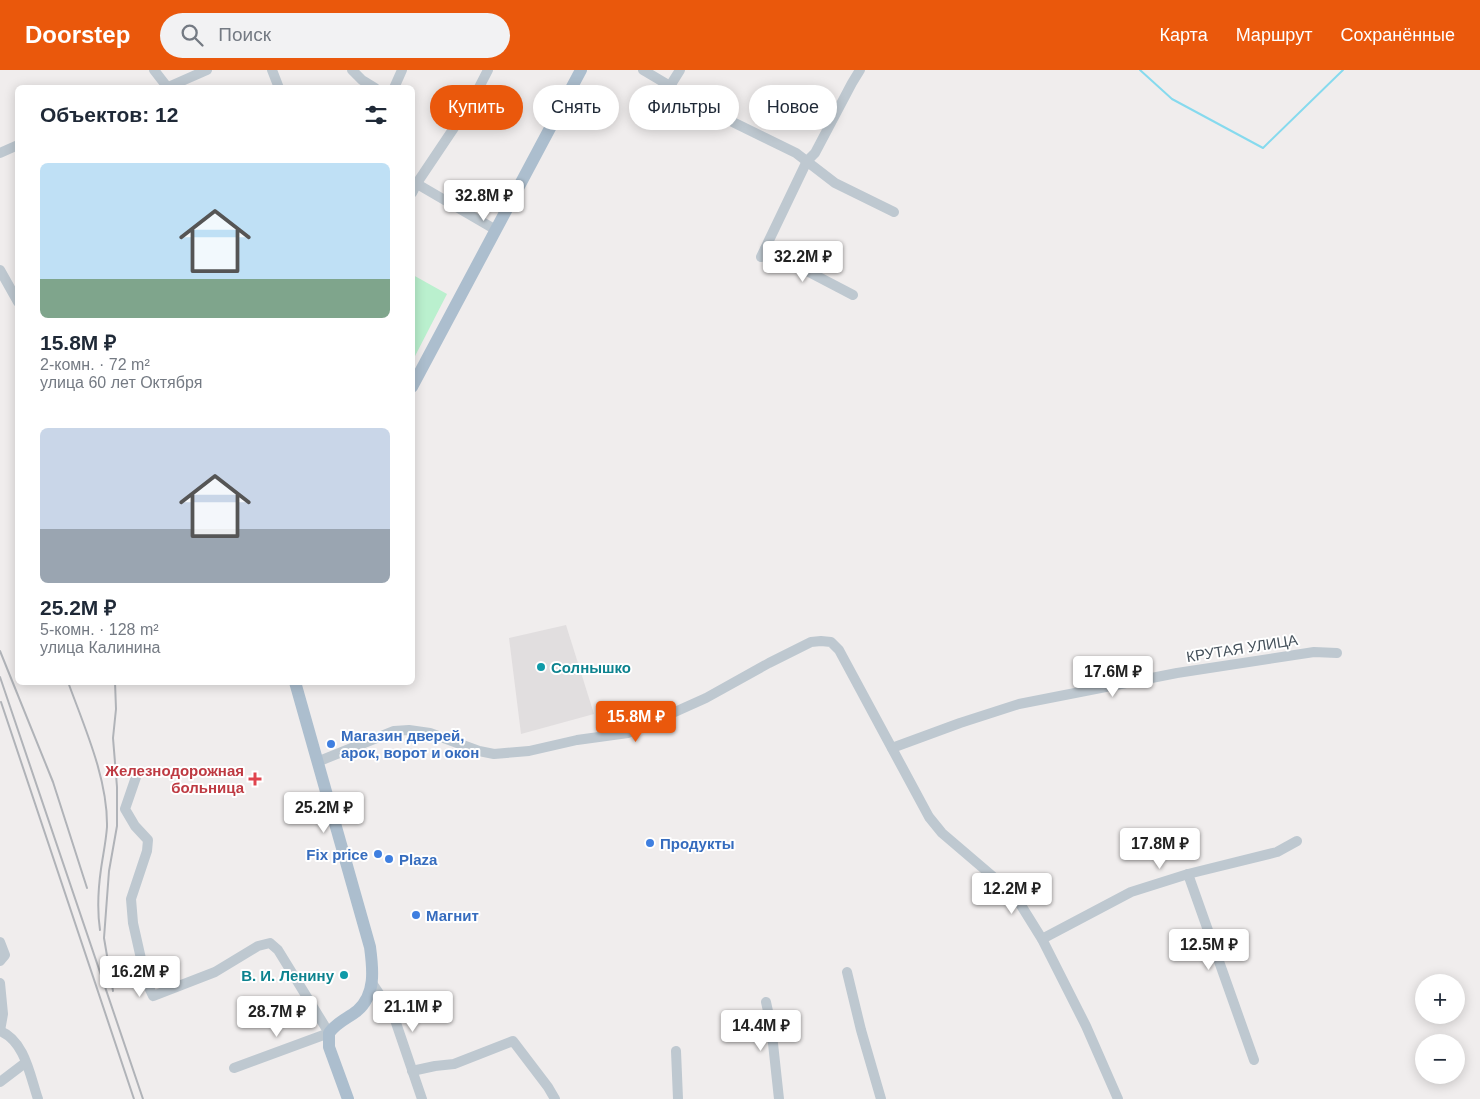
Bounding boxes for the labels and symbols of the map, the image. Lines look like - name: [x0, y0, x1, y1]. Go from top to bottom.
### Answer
- pin: 32.8M ₽: [438, 180, 530, 222]
- pin: 32.2M ₽: [757, 240, 849, 283]
- street label: КРУТАЯ УЛИЦА: [1185, 631, 1299, 665]
- pin: 17.6M ₽: [1067, 656, 1159, 698]
- place label: Солнышко: [551, 659, 631, 676]
- marker: Солнышко: [535, 661, 547, 673]
- pin: 15.8M ₽: [590, 700, 682, 743]
- place label: Магазин дверей, арок, ворот и окон: [341, 727, 479, 761]
- marker: Магазин дверей, арок, ворот и окон: [325, 738, 337, 750]
- place label: Железнодорожная больница: [104, 762, 245, 796]
- marker: Железнодорожная больница: [248, 772, 262, 786]
- pin: 25.2M ₽: [278, 792, 370, 834]
- pin: 17.8M ₽: [1114, 828, 1206, 870]
- place label: Продукты: [660, 835, 735, 852]
- marker: Продукты: [644, 837, 656, 849]
- place label: Fix price: [306, 846, 368, 863]
- marker: Fix price: [372, 848, 384, 860]
- place label: Plaza: [399, 851, 438, 868]
- marker: Plaza: [383, 853, 395, 865]
- pin: 12.2M ₽: [966, 872, 1058, 915]
- place label: Магнит: [426, 907, 479, 924]
- marker: Магнит: [410, 909, 422, 921]
- pin: 12.5M ₽: [1163, 928, 1255, 971]
- pin: 16.2M ₽: [94, 956, 186, 998]
- place label: В. И. Ленину: [241, 967, 335, 984]
- marker: В. И. Ленину: [338, 969, 350, 981]
- pin: 21.1M ₽: [367, 990, 459, 1033]
- pin: 28.7M ₽: [231, 996, 323, 1038]
- pin: 14.4M ₽: [715, 1010, 807, 1052]

